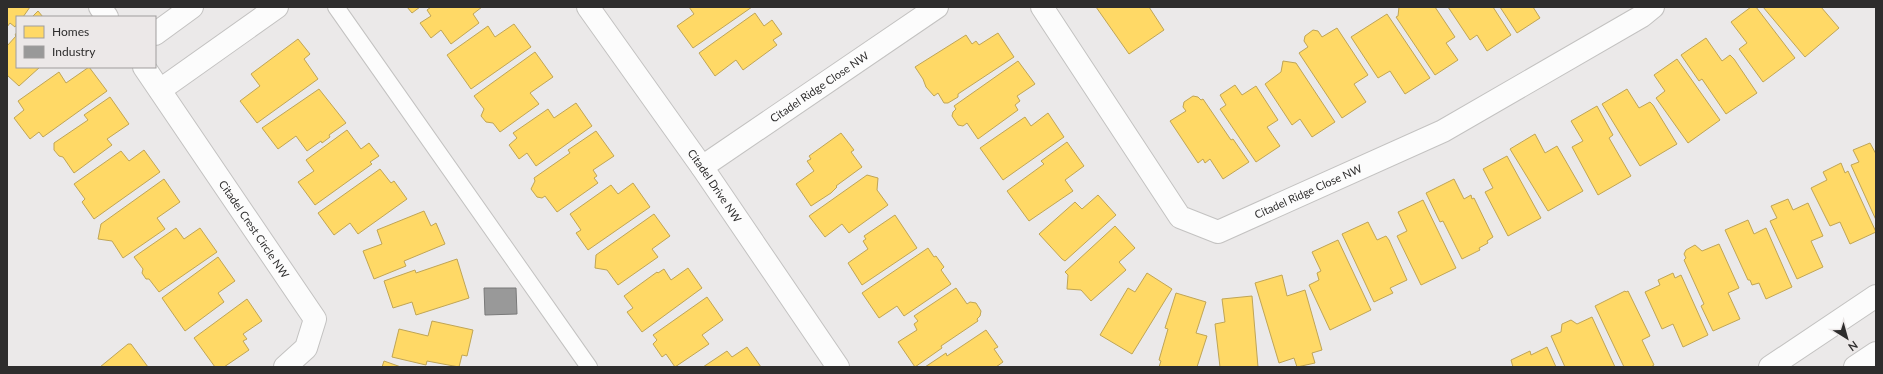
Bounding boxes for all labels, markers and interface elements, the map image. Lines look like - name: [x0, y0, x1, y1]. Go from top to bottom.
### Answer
- legend: [16, 16, 156, 68]
- text: Homes: [52, 24, 89, 39]
- text: Industry: [52, 44, 96, 59]
- street label: Citadel Ridge Close NW: [767, 48, 871, 125]
- street label: Citadel Drive NW: [685, 146, 745, 225]
- street label: Citadel Ridge Close NW: [1252, 161, 1364, 221]
- street label: Citadel Crest Circle NW: [217, 178, 293, 281]
- north arrow: [1827, 318, 1867, 358]
- text: N: [1846, 339, 1861, 354]

